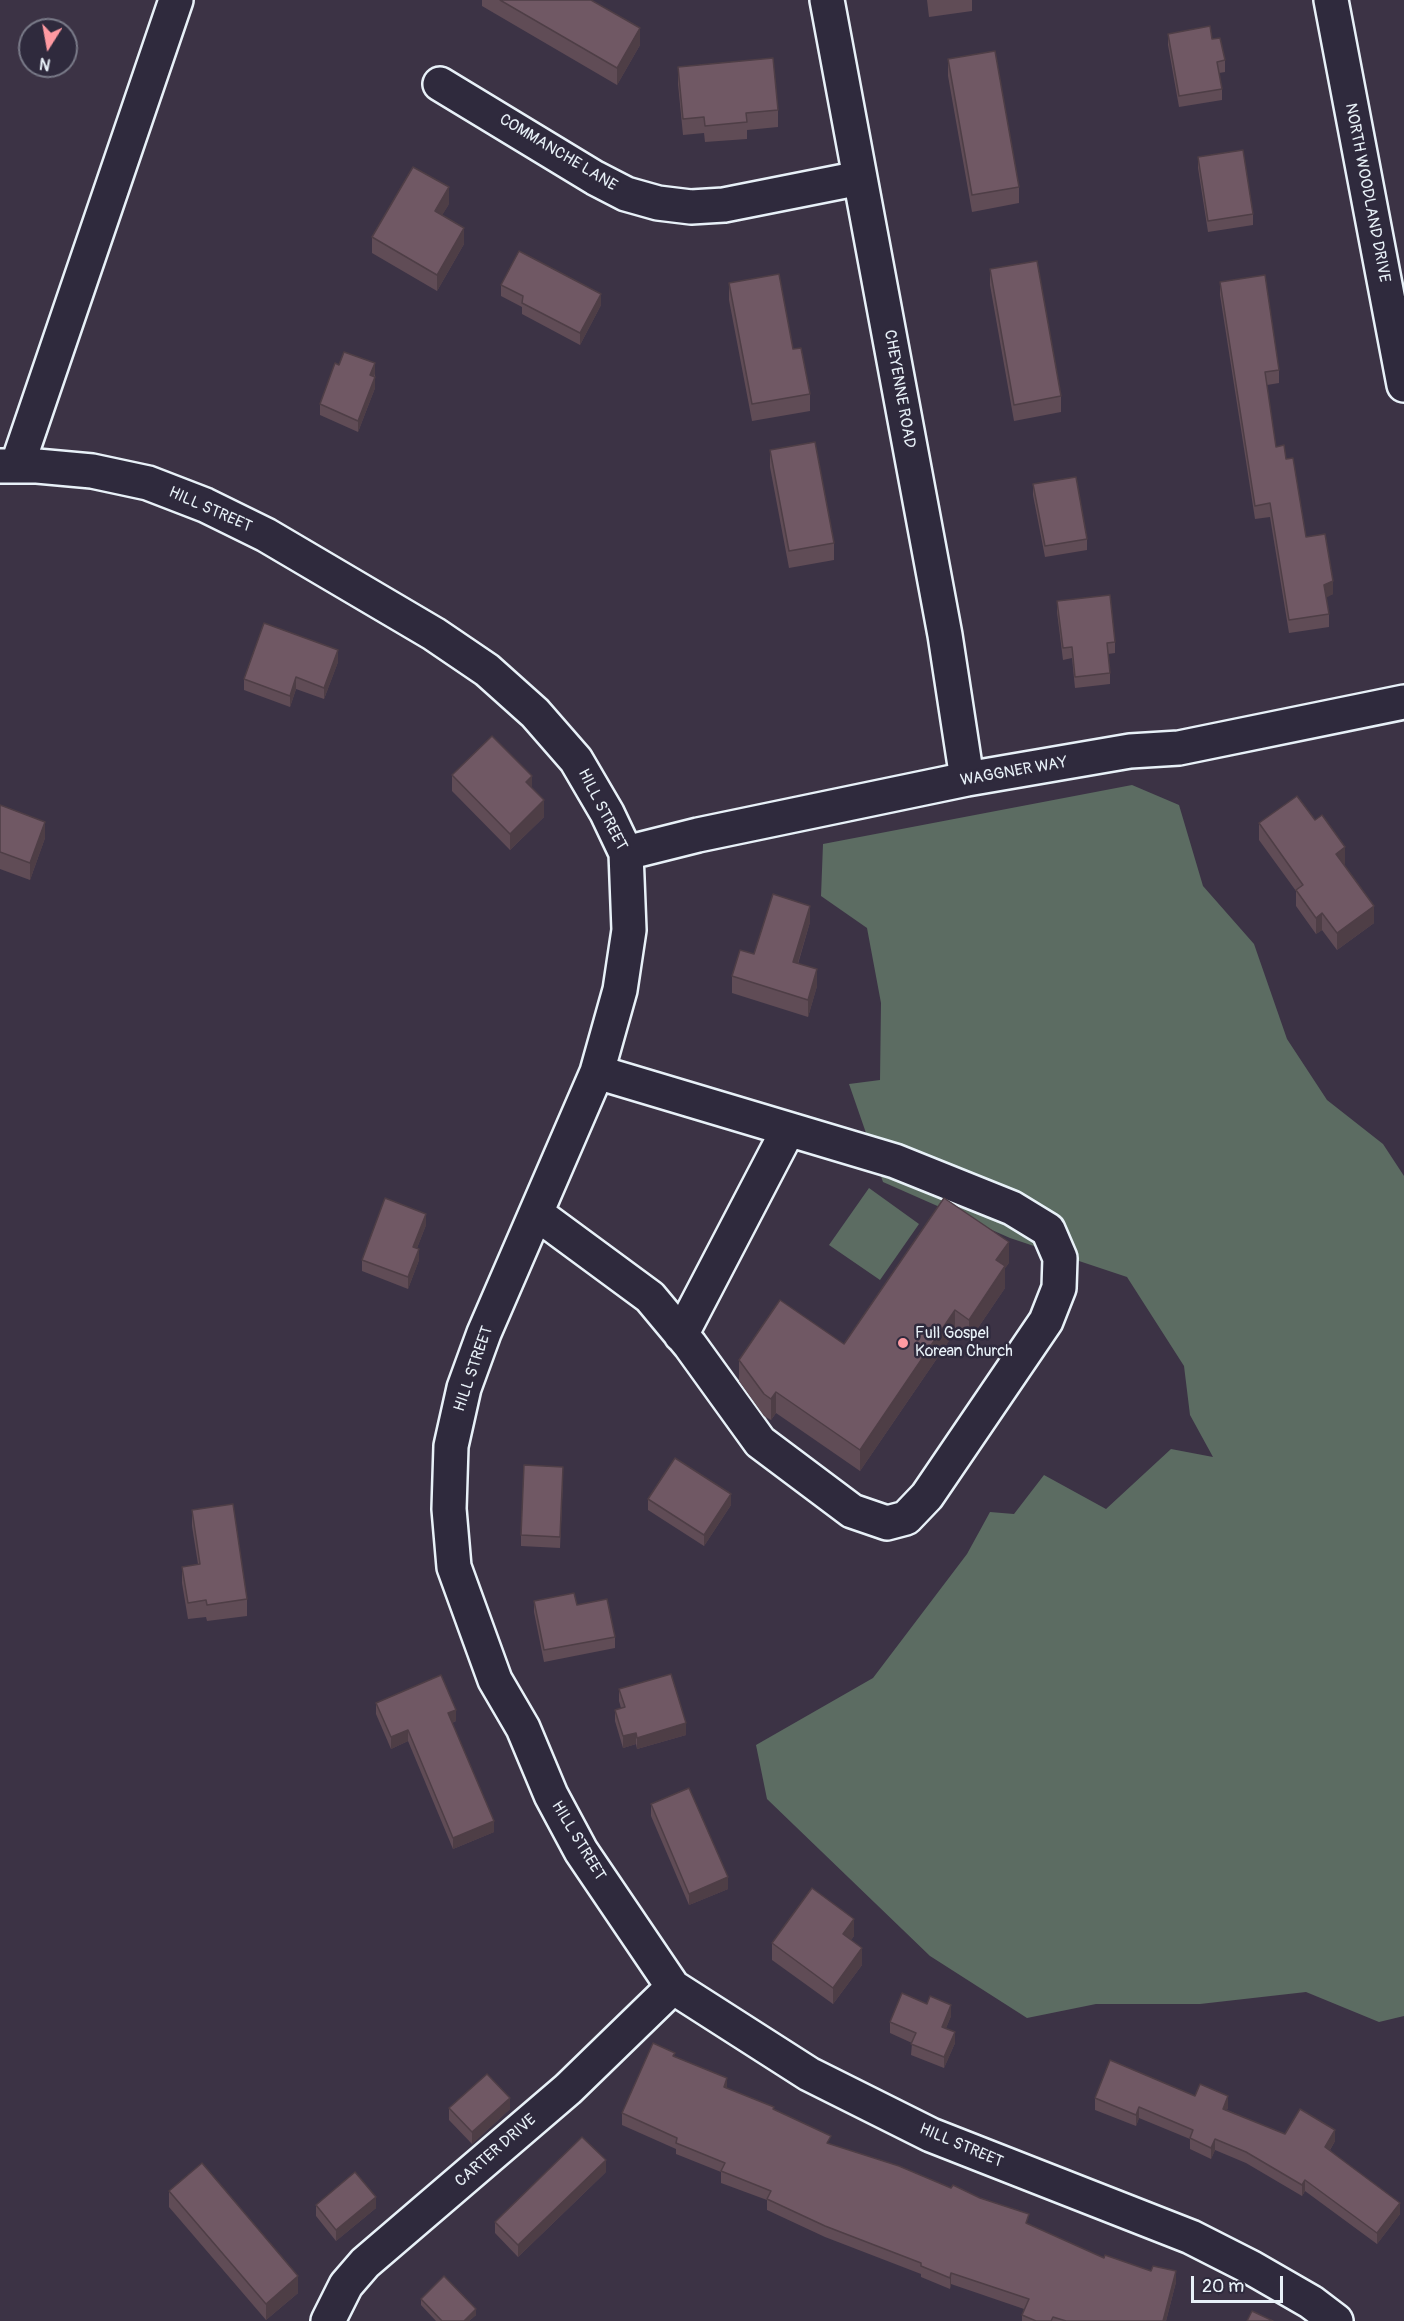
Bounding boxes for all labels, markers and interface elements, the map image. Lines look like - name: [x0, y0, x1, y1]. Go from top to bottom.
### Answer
- north arrow: [18, 18, 78, 78]
- text: N: [38, 53, 52, 75]
- street label: NORTH WOODLAND DRIVE: [1340, 102, 1394, 284]
- street label: COMMANCHE LANE: [496, 110, 620, 196]
- street label: CHEYENNE ROAD: [879, 328, 919, 450]
- street label: HILL STREET: [165, 483, 255, 537]
- street label: WAGGNER WAY: [959, 753, 1069, 791]
- street label: HILL STREET: [573, 766, 631, 854]
- street label: HILL STREET: [450, 1324, 498, 1414]
- place label: Full Gospel Korean Church: [915, 1324, 1013, 1362]
- marker: Full Gospel Korean Church: [896, 1336, 910, 1350]
- street label: HILL STREET: [547, 1798, 609, 1884]
- street label: CARTER DRIVE: [452, 2111, 540, 2191]
- street label: HILL STREET: [916, 2120, 1006, 2172]
- scale bar: [1194, 2264, 1286, 2302]
- text: 20 m: [1202, 2275, 1244, 2298]

